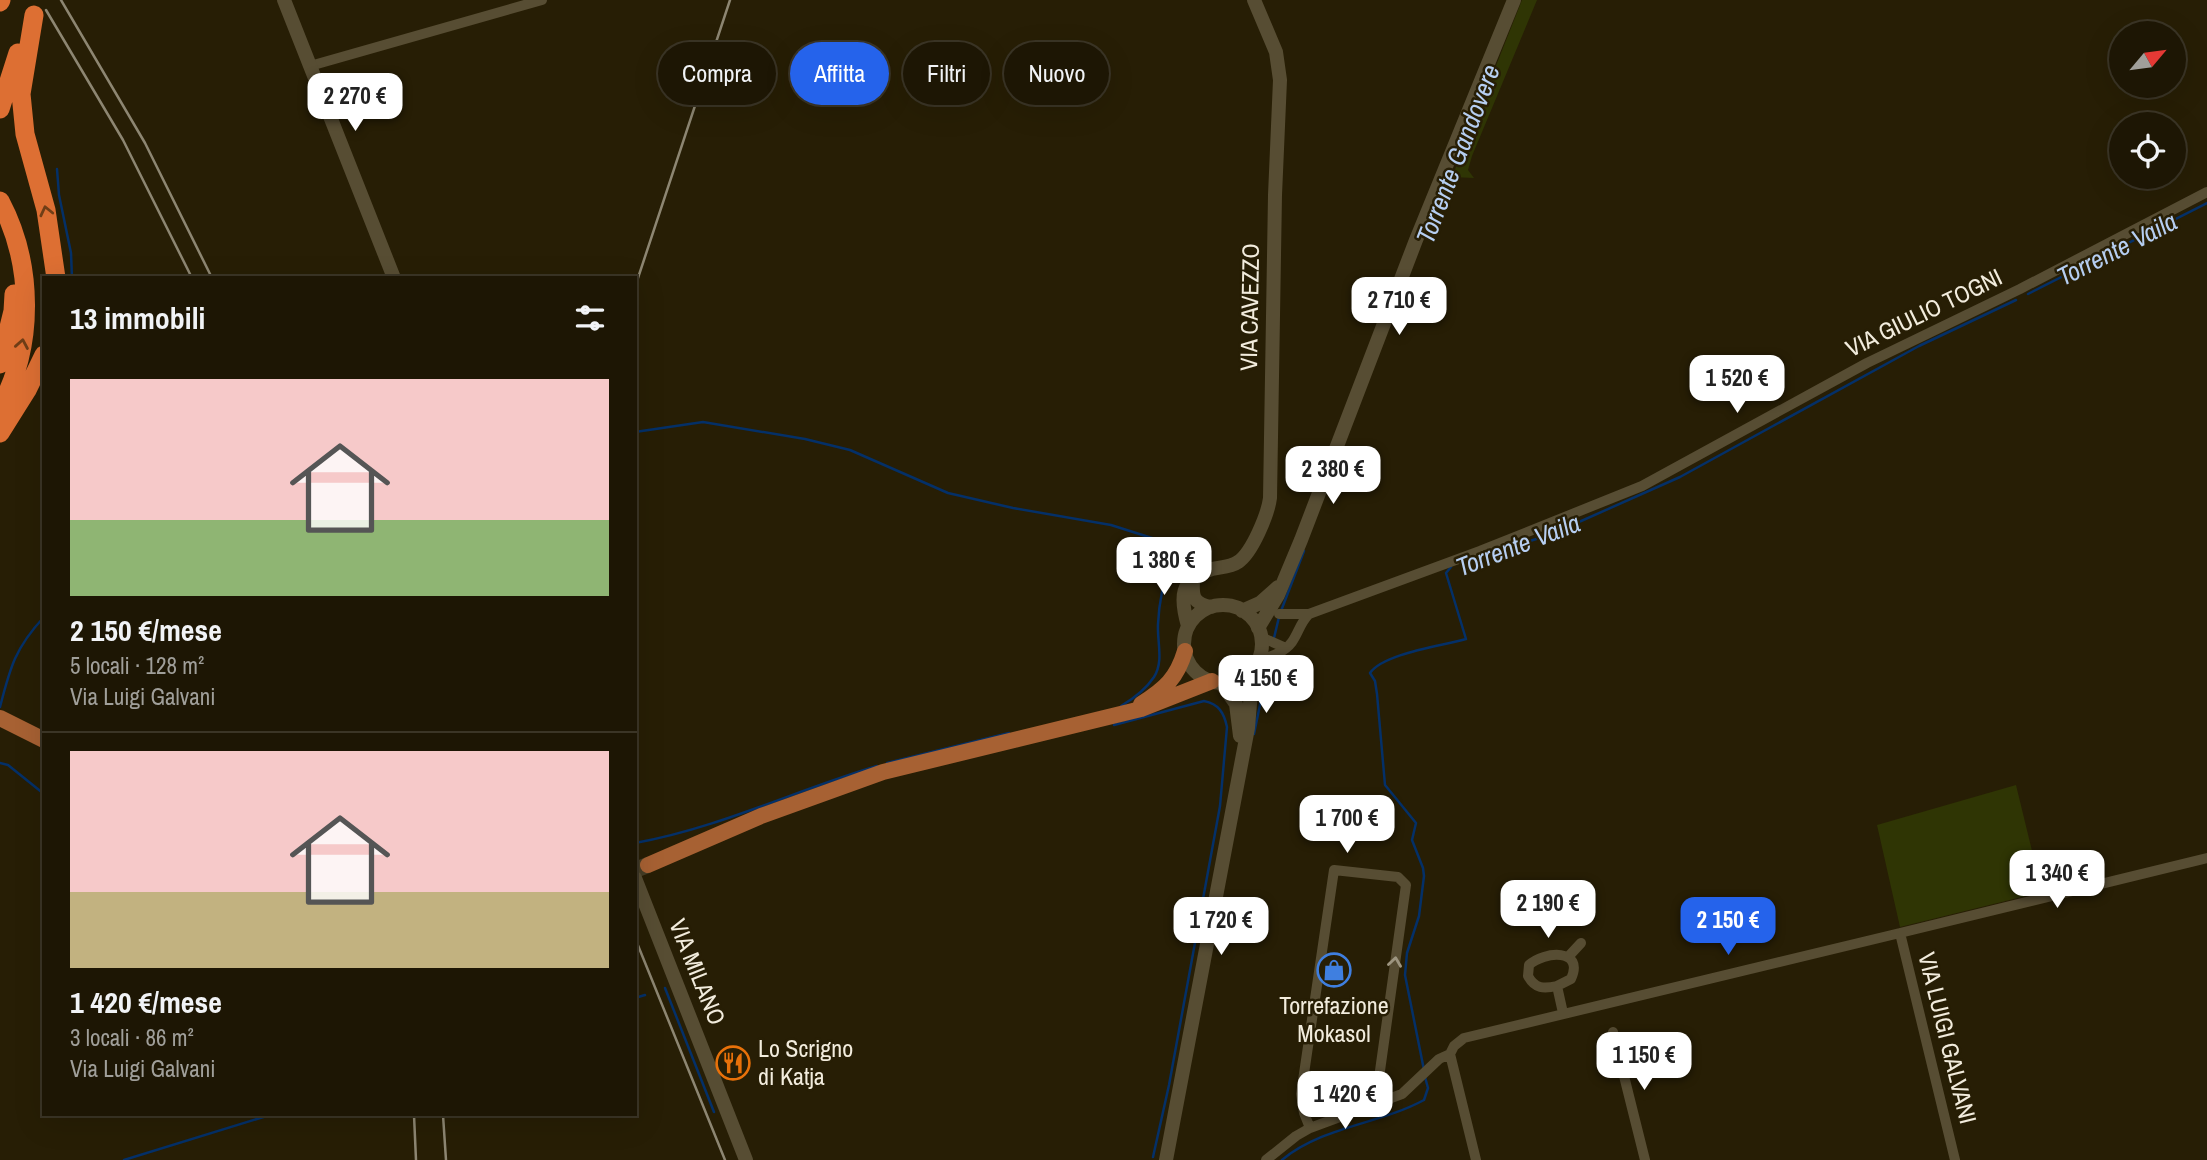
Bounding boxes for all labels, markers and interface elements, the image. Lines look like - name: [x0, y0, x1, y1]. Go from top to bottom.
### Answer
- north arrow: [2109, 21, 2186, 98]
- map controls: [2109, 21, 2186, 189]
- chip: Compra: [658, 42, 776, 105]
- chip: Affitta: [790, 42, 889, 105]
- chip: Filtri: [903, 42, 990, 105]
- chip: Nuovo: [1004, 42, 1109, 105]
- water label: Torrente Gandovere: [1407, 59, 1508, 248]
- pin: 2 270 €: [290, 74, 420, 133]
- text: 2 270 €: [324, 80, 386, 111]
- button: locate: [2109, 112, 2186, 189]
- water label: Torrente Vaila: [2051, 203, 2183, 294]
- one-way arrow: [40, 205, 54, 217]
- street label: VIA CAVEZZO: [1232, 243, 1266, 371]
- street label: VIA GIULIO TOGNI: [1840, 260, 2007, 364]
- pin: 2 710 €: [1334, 278, 1464, 337]
- text: 2 710 €: [1368, 284, 1430, 315]
- text: 13 immobili: [70, 298, 205, 338]
- icon: filters: [571, 299, 609, 337]
- one-way arrow: [14, 338, 29, 350]
- pin: 1 520 €: [1672, 356, 1802, 415]
- text: 1 520 €: [1706, 362, 1768, 393]
- icon: home: [277, 425, 403, 551]
- pin: 2 380 €: [1268, 447, 1398, 506]
- text: 2 380 €: [1302, 453, 1364, 484]
- water label: Torrente Vaila: [1451, 505, 1585, 584]
- pin: 1 380 €: [1099, 538, 1229, 597]
- text: 1 380 €: [1133, 544, 1195, 575]
- text: 2 150 €/mese: [70, 610, 222, 650]
- text: 5 locali · 128 m²: [70, 650, 204, 681]
- pin: 4 150 €: [1201, 656, 1331, 715]
- text: 4 150 €: [1235, 662, 1297, 693]
- text: Via Luigi Galvani: [70, 681, 215, 712]
- pin: 1 700 €: [1282, 796, 1412, 855]
- icon: home: [277, 797, 403, 923]
- text: 1 700 €: [1316, 802, 1378, 833]
- pin: 1 340 €: [1992, 850, 2122, 910]
- text: 1 340 €: [2026, 857, 2088, 888]
- pin: 2 190 €: [1483, 880, 1613, 940]
- text: 2 190 €: [1517, 887, 1579, 918]
- pin: 1 720 €: [1156, 898, 1286, 957]
- pin: 2 150 €: [1663, 898, 1793, 957]
- text: 1 720 €: [1190, 904, 1252, 935]
- text: 2 150 €: [1697, 904, 1759, 935]
- street label: VIA MILANO: [662, 914, 734, 1029]
- street label: VIA LUIGI GALVANI: [1911, 949, 1985, 1127]
- shop icon: Torrefazione Mokasol: [1315, 951, 1353, 989]
- one-way arrow: [1388, 956, 1403, 968]
- text: 1 420 €/mese: [70, 982, 222, 1022]
- place label: Torrefazione Mokasol: [1279, 989, 1389, 1049]
- text: 3 locali · 86 m²: [70, 1022, 194, 1053]
- place label: Lo Scrigno di Katja: [758, 1032, 853, 1092]
- pin: 1 150 €: [1579, 1032, 1709, 1092]
- text: 1 150 €: [1613, 1039, 1675, 1070]
- restaurant icon: Lo Scrigno di Katja: [714, 1044, 752, 1082]
- text: Via Luigi Galvani: [70, 1053, 215, 1084]
- pin: 1 420 €: [1280, 1072, 1410, 1131]
- text: 1 420 €: [1314, 1078, 1376, 1109]

